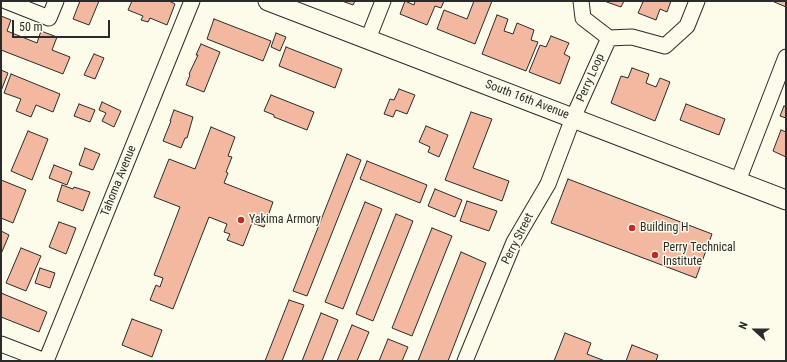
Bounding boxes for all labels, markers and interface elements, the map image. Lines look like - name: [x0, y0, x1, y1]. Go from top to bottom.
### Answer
- scale bar: [14, 12, 112, 38]
- text: 50 m: [19, 20, 43, 34]
- street label: Perry Loop: [574, 52, 608, 104]
- street label: South 16th Avenue: [483, 77, 571, 123]
- street label: Tahoma Avenue: [98, 143, 140, 219]
- street label: Perry Street: [499, 211, 537, 267]
- place label: Yakima Armory: [249, 213, 321, 227]
- marker: Yakima Armory: [236, 215, 246, 225]
- place label: Building H: [640, 221, 688, 235]
- marker: Building H: [627, 223, 637, 233]
- place label: Perry Technical Institute: [663, 241, 736, 269]
- marker: Perry Technical Institute: [650, 250, 660, 260]
- north arrow: [735, 310, 775, 350]
- text: N: [736, 320, 751, 331]

